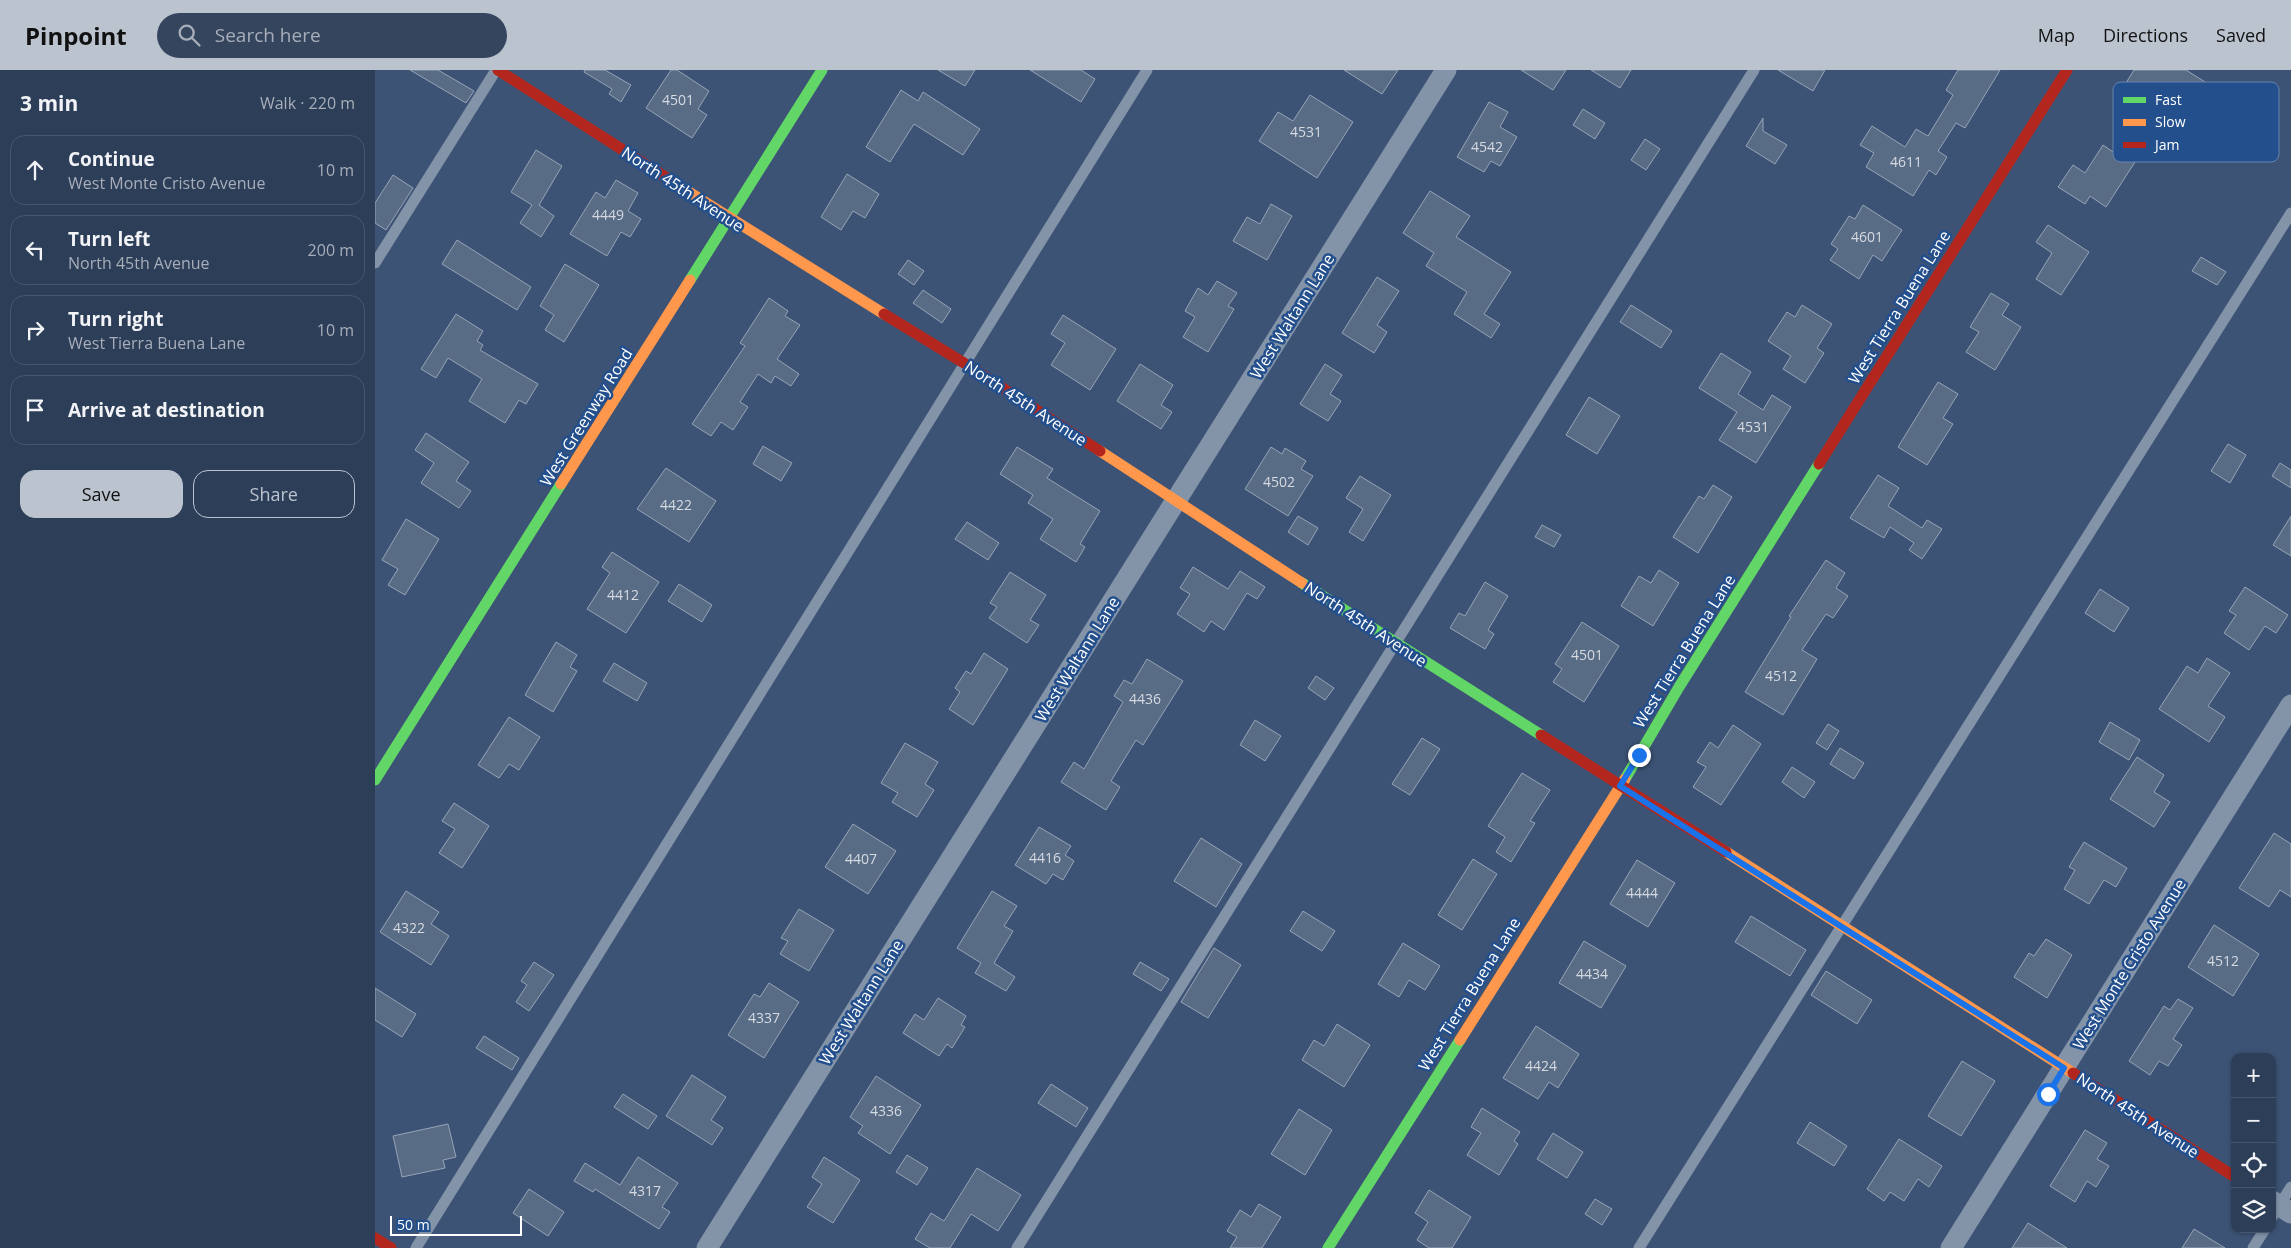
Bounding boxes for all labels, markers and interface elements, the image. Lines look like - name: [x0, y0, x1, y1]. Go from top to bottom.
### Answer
- search box: [157, 13, 507, 58]
- text: Pinpoint: [25, 19, 127, 52]
- icon: search: [175, 21, 203, 49]
- text: Search here: [215, 22, 321, 48]
- text: Map: [2038, 23, 2075, 47]
- text: Directions: [2103, 23, 2188, 47]
- text: Saved: [2216, 23, 2266, 47]
- legend: [2113, 82, 2279, 162]
- text: 3 min: [20, 89, 78, 117]
- house number: 4501: [662, 90, 694, 109]
- text: Fast: [2155, 90, 2182, 109]
- text: Walk · 220 m: [260, 92, 355, 114]
- text: Slow: [2155, 112, 2186, 131]
- house number: 4531: [1290, 122, 1322, 141]
- text: Jam: [2153, 135, 2180, 154]
- house number: 4542: [1471, 137, 1503, 156]
- street label: North 45th Avenue: [618, 141, 748, 237]
- text: Continue: [68, 146, 155, 172]
- house number: 4611: [1890, 152, 1922, 171]
- icon: ahead: [21, 156, 49, 184]
- text: 10 m: [317, 159, 354, 181]
- text: West Monte Cristo Avenue: [68, 172, 265, 194]
- house number: 4449: [592, 205, 624, 224]
- text: Turn left: [68, 226, 150, 252]
- street label: West Tierra Buena Lane: [1843, 226, 1955, 388]
- house number: 4601: [1851, 227, 1883, 246]
- icon: left: [21, 236, 49, 264]
- text: 200 m: [308, 239, 354, 261]
- street label: West Waltann Lane: [1245, 249, 1339, 383]
- text: North 45th Avenue: [68, 252, 210, 274]
- text: Turn right: [68, 306, 163, 332]
- icon: right: [21, 316, 49, 344]
- text: 10 m: [317, 319, 354, 341]
- text: West Tierra Buena Lane: [68, 332, 245, 354]
- street label: West Greenway Road: [535, 344, 637, 490]
- street label: North 45th Avenue: [961, 355, 1091, 451]
- icon: arrive: [21, 396, 49, 424]
- text: Arrive at destination: [68, 397, 265, 423]
- house number: 4531: [1737, 417, 1769, 436]
- button: Save: [20, 470, 183, 518]
- button: Share: [193, 470, 355, 518]
- house number: 4502: [1263, 472, 1295, 491]
- house number: 4422: [660, 495, 692, 514]
- street label: West Tierra Buena Lane: [1628, 570, 1740, 732]
- street label: North 45th Avenue: [1301, 576, 1431, 672]
- house number: 4412: [607, 585, 639, 604]
- street label: West Waltann Lane: [1030, 592, 1124, 726]
- house number: 4501: [1571, 645, 1603, 664]
- house number: 4512: [1765, 666, 1797, 685]
- house number: 4436: [1129, 689, 1161, 708]
- route end: [1628, 744, 1651, 767]
- house number: 4416: [1029, 848, 1061, 867]
- house number: 4407: [845, 849, 877, 868]
- street label: West Monte Cristo Avenue: [2067, 874, 2191, 1054]
- house number: 4444: [1626, 883, 1658, 902]
- street label: West Tierra Buena Lane: [1413, 913, 1525, 1075]
- house number: 4322: [393, 918, 425, 937]
- street label: West Waltann Lane: [814, 935, 908, 1069]
- house number: 4512: [2207, 951, 2239, 970]
- house number: 4434: [1576, 964, 1608, 983]
- house number: 4337: [748, 1008, 780, 1027]
- map controls: [2231, 1053, 2276, 1233]
- button: +: [2231, 1053, 2276, 1098]
- house number: 4424: [1525, 1056, 1557, 1075]
- street label: North 45th Avenue: [2073, 1067, 2203, 1163]
- route start: [2037, 1083, 2060, 1106]
- button: −: [2231, 1098, 2276, 1143]
- house number: 4336: [870, 1101, 902, 1120]
- button: locate: [2231, 1143, 2276, 1188]
- house number: 4317: [629, 1181, 661, 1200]
- button: layers: [2231, 1188, 2276, 1233]
- scale bar: [390, 1213, 523, 1236]
- text: 50 m: [397, 1215, 430, 1234]

